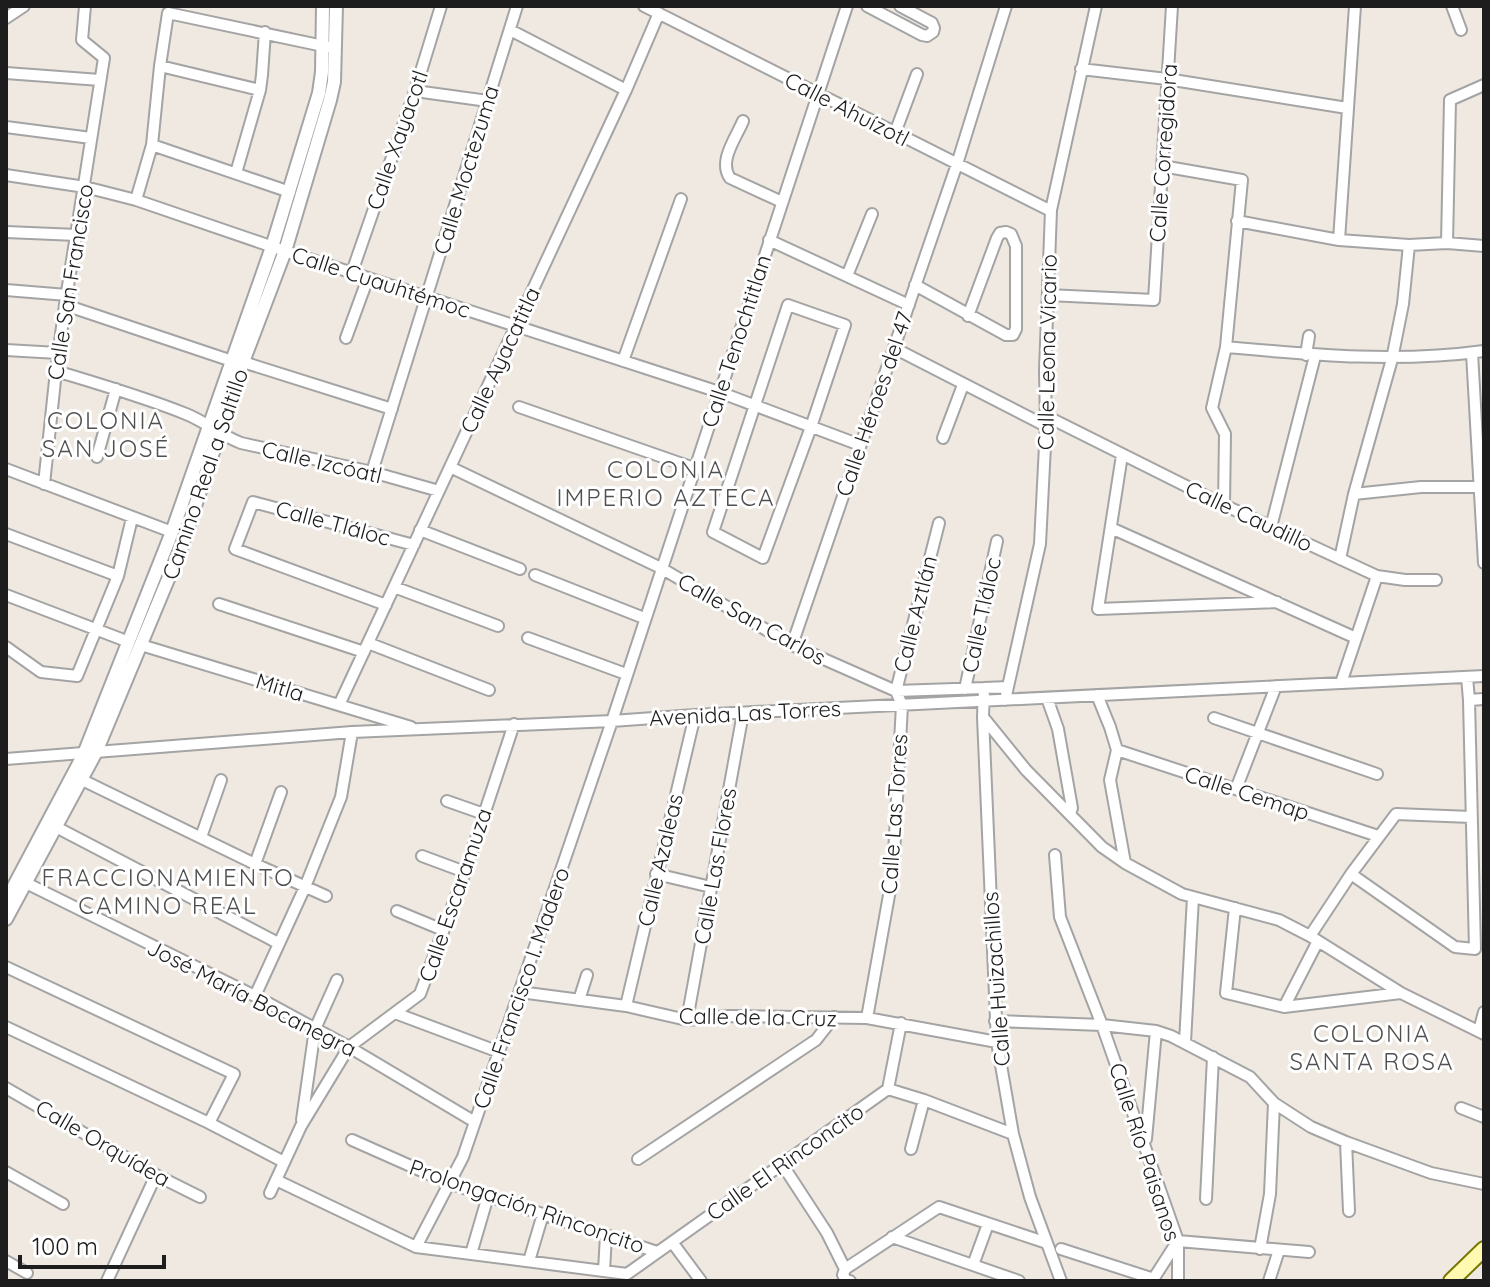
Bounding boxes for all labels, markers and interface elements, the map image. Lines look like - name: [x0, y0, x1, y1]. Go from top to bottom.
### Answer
- street label: Calle Corregidora: [1143, 63, 1183, 243]
- street label: Calle Ahuízotl: [780, 66, 914, 152]
- street label: Calle Xayacotl: [360, 67, 434, 213]
- street label: Calle Moctezuma: [427, 82, 505, 258]
- street label: Calle San Francisco: [41, 182, 99, 382]
- street label: Calle Cuauhtémoc: [288, 240, 474, 324]
- street label: Calle Tenochtitlan: [695, 251, 777, 431]
- street label: Calle Leona Vicario: [1031, 254, 1063, 450]
- street label: Calle Ayacatitla: [454, 282, 546, 438]
- street label: Calle Héroes del 47: [829, 308, 919, 500]
- street label: Camino Real a Saltillo: [156, 365, 254, 583]
- district label: COLONIA SAN JOSÉ: [42, 405, 170, 463]
- street label: Calle Izcóatl: [259, 435, 385, 489]
- district label: COLONIA IMPERIO AZTECA: [556, 454, 776, 512]
- street label: Calle Caudillo: [1181, 474, 1317, 558]
- street label: Calle Tláloc: [273, 494, 393, 552]
- street label: Calle Aztlán: [887, 553, 943, 675]
- street label: Calle Tláloc: [955, 555, 1007, 675]
- street label: Calle San Carlos: [673, 567, 831, 671]
- street label: Mitla: [253, 666, 307, 708]
- street label: Avenida Las Torres: [648, 694, 842, 732]
- street label: Calle Las Torres: [874, 733, 914, 895]
- street label: Calle Cemap: [1181, 760, 1313, 826]
- street label: Calle Las Flores: [687, 785, 743, 947]
- street label: Calle Azaleas: [631, 791, 689, 929]
- street label: Calle Escaramuza: [412, 805, 498, 985]
- district label: FRACCIONAMIENTO CAMINO REAL: [41, 862, 295, 920]
- street label: Calle Francisco I. Madero: [466, 863, 576, 1113]
- street label: Calle Huizachillos: [976, 891, 1016, 1067]
- street label: José María Bocanegra: [143, 933, 361, 1063]
- street label: Calle de la Cruz: [679, 1002, 837, 1032]
- district label: COLONIA SANTA ROSA: [1289, 1018, 1455, 1076]
- street label: Calle Río Paisanos: [1103, 1059, 1187, 1245]
- street label: Calle Orquídea: [31, 1093, 175, 1193]
- street label: Calle El Rinconcito: [701, 1097, 869, 1227]
- street label: Prolongación Rinconcito: [406, 1153, 648, 1259]
- scale bar: [20, 1219, 164, 1269]
- text: 100 m: [32, 1231, 98, 1261]

